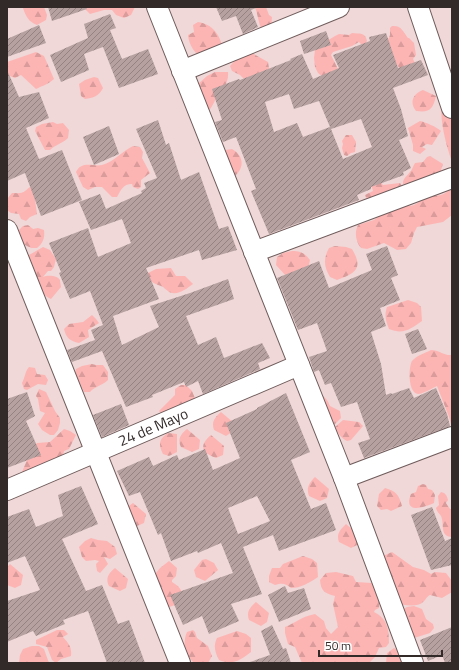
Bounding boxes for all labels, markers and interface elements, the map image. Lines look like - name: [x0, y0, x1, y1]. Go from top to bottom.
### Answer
- street label: 24 de Mayo: [114, 402, 192, 452]
- scale bar: [319, 632, 442, 658]
- text: 50 m: [325, 636, 351, 655]

